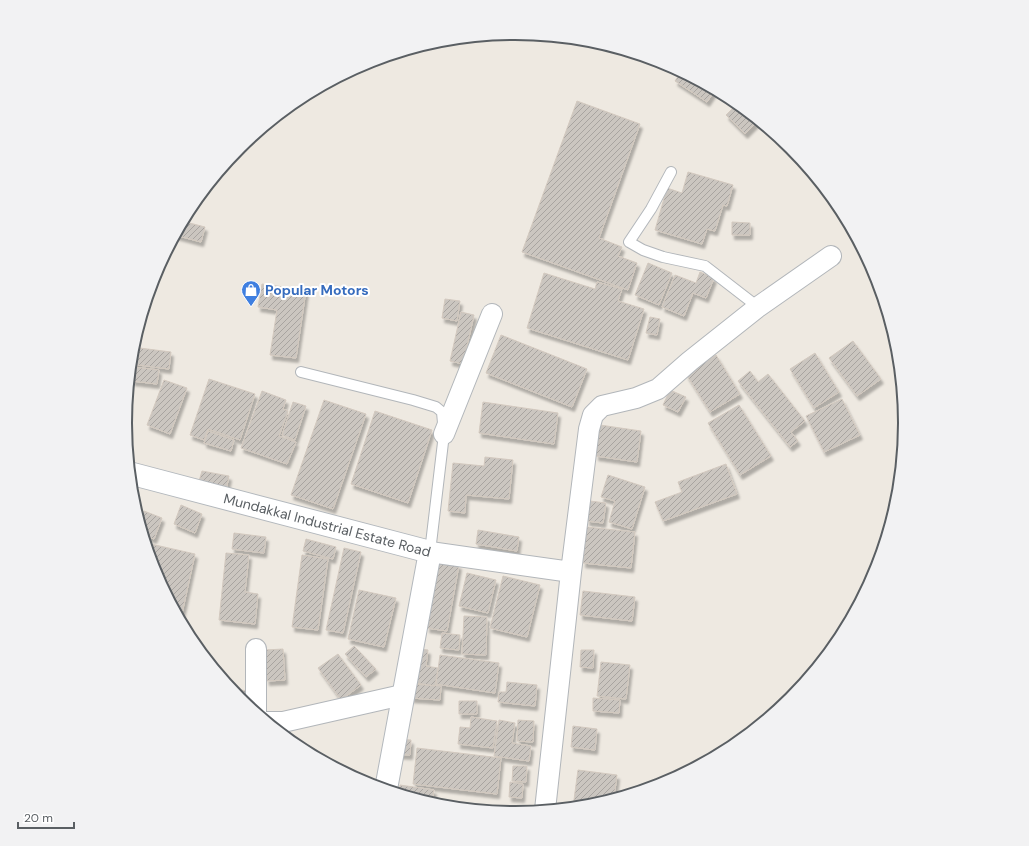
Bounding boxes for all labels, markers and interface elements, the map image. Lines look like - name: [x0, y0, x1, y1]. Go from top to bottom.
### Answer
- shop icon: Popular Motors: [240, 279, 262, 307]
- place label: Popular Motors: [265, 281, 369, 299]
- street label: Mundakkal Industrial Estate Road: [222, 489, 433, 561]
- scale bar: [18, 804, 74, 830]
- text: 20 m: [24, 810, 53, 826]

